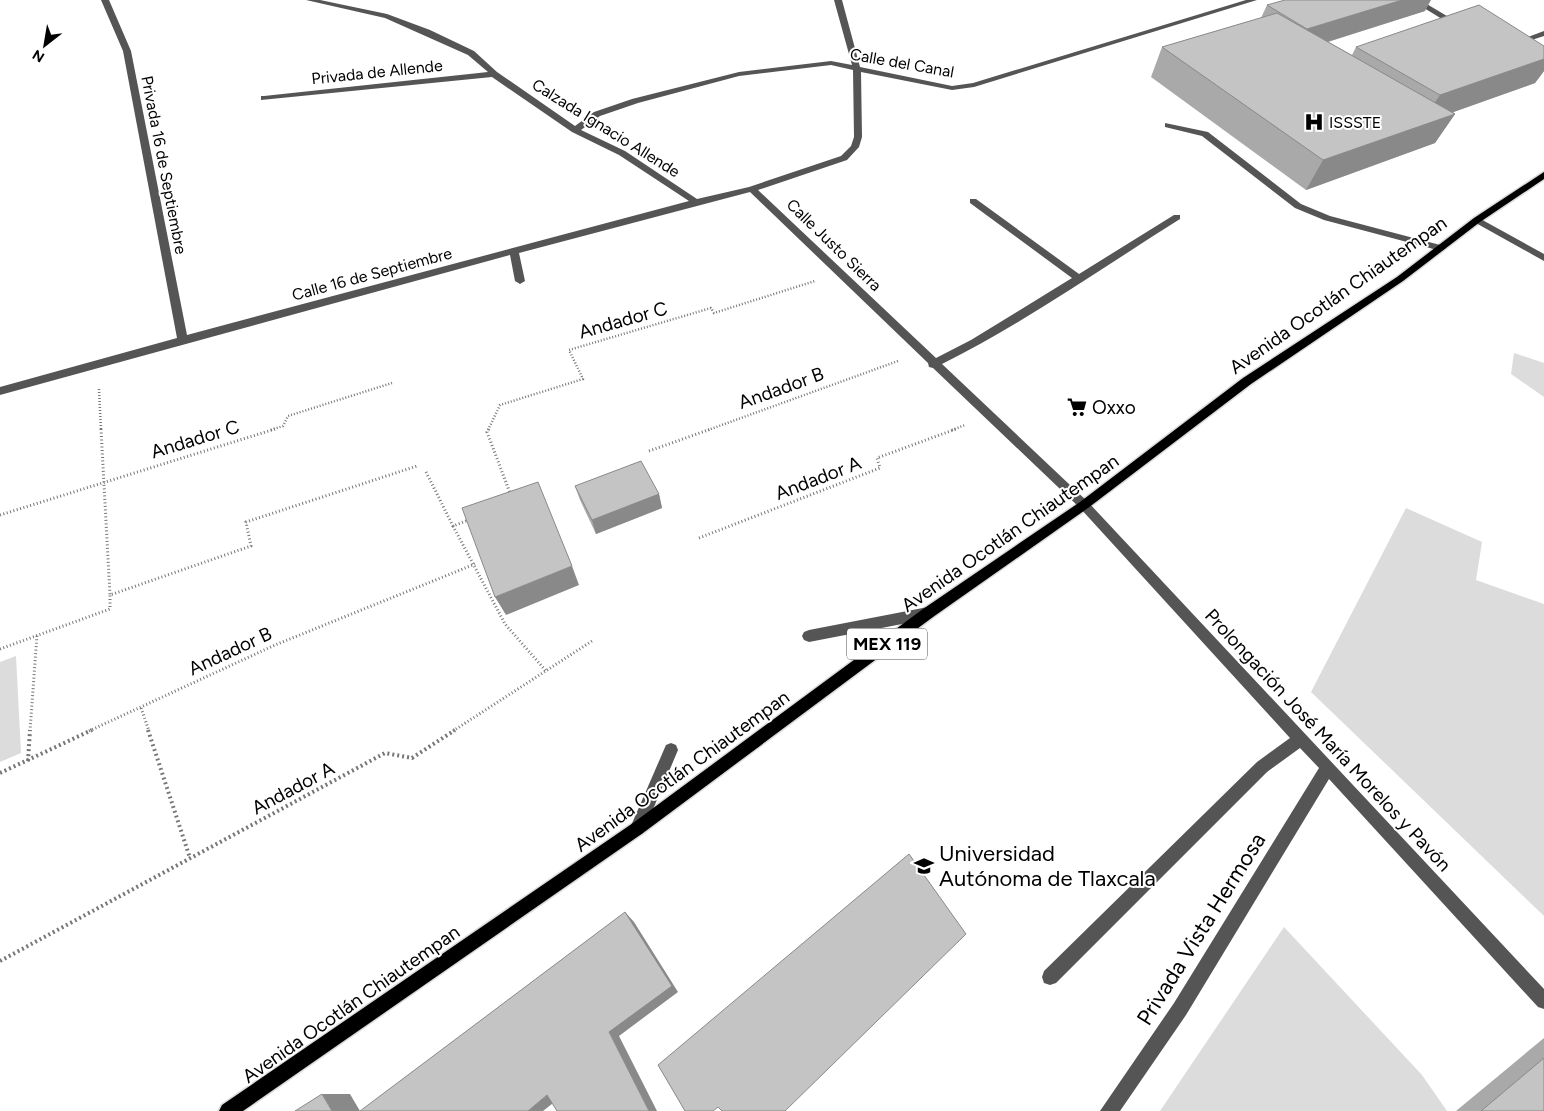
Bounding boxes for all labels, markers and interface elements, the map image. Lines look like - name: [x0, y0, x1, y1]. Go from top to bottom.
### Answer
- north arrow: [20, 20, 70, 70]
- street label: Calle del Canal: [848, 45, 956, 81]
- text: N: [30, 46, 48, 66]
- street label: Privada de Allende: [310, 56, 444, 88]
- street label: Privada 16 de Septiembre: [137, 74, 191, 256]
- street label: Calzada Ignacio Allende: [529, 75, 684, 181]
- hospital icon: ISSSTE: [1303, 111, 1325, 133]
- place label: ISSSTE: [1329, 113, 1381, 132]
- street label: Calle Justo Sierra: [783, 195, 885, 295]
- street label: Avenida Ocotlán Chiautempan: [1225, 211, 1451, 379]
- street label: Calle 16 de Septiembre: [290, 243, 454, 304]
- street label: Andador C: [576, 296, 670, 344]
- street label: Andador B: [735, 362, 827, 414]
- supermarket icon: Oxxo: [1066, 396, 1088, 418]
- place label: Oxxo: [1092, 396, 1136, 419]
- street label: Andador C: [148, 415, 242, 463]
- street label: Avenida Ocotlán Chiautempan: [897, 449, 1123, 617]
- street label: Andador A: [772, 451, 864, 505]
- street label: Prolongación José María Morelos y Pavón: [1200, 604, 1456, 876]
- street label: Andador B: [185, 622, 275, 680]
- road number: MEX 119: [847, 629, 927, 660]
- street label: Avenida Ocotlán Chiautempan: [570, 685, 794, 857]
- street label: Andador A: [248, 757, 338, 819]
- street label: Privada Vista Hermosa: [1131, 828, 1271, 1030]
- place label: Universidad Autónoma de Tlaxcala: [939, 840, 1156, 892]
- school or university icon: Universidad Autónoma de Tlaxcala: [913, 855, 935, 877]
- street label: Avenida Ocotlán Chiautempan: [238, 920, 464, 1088]

